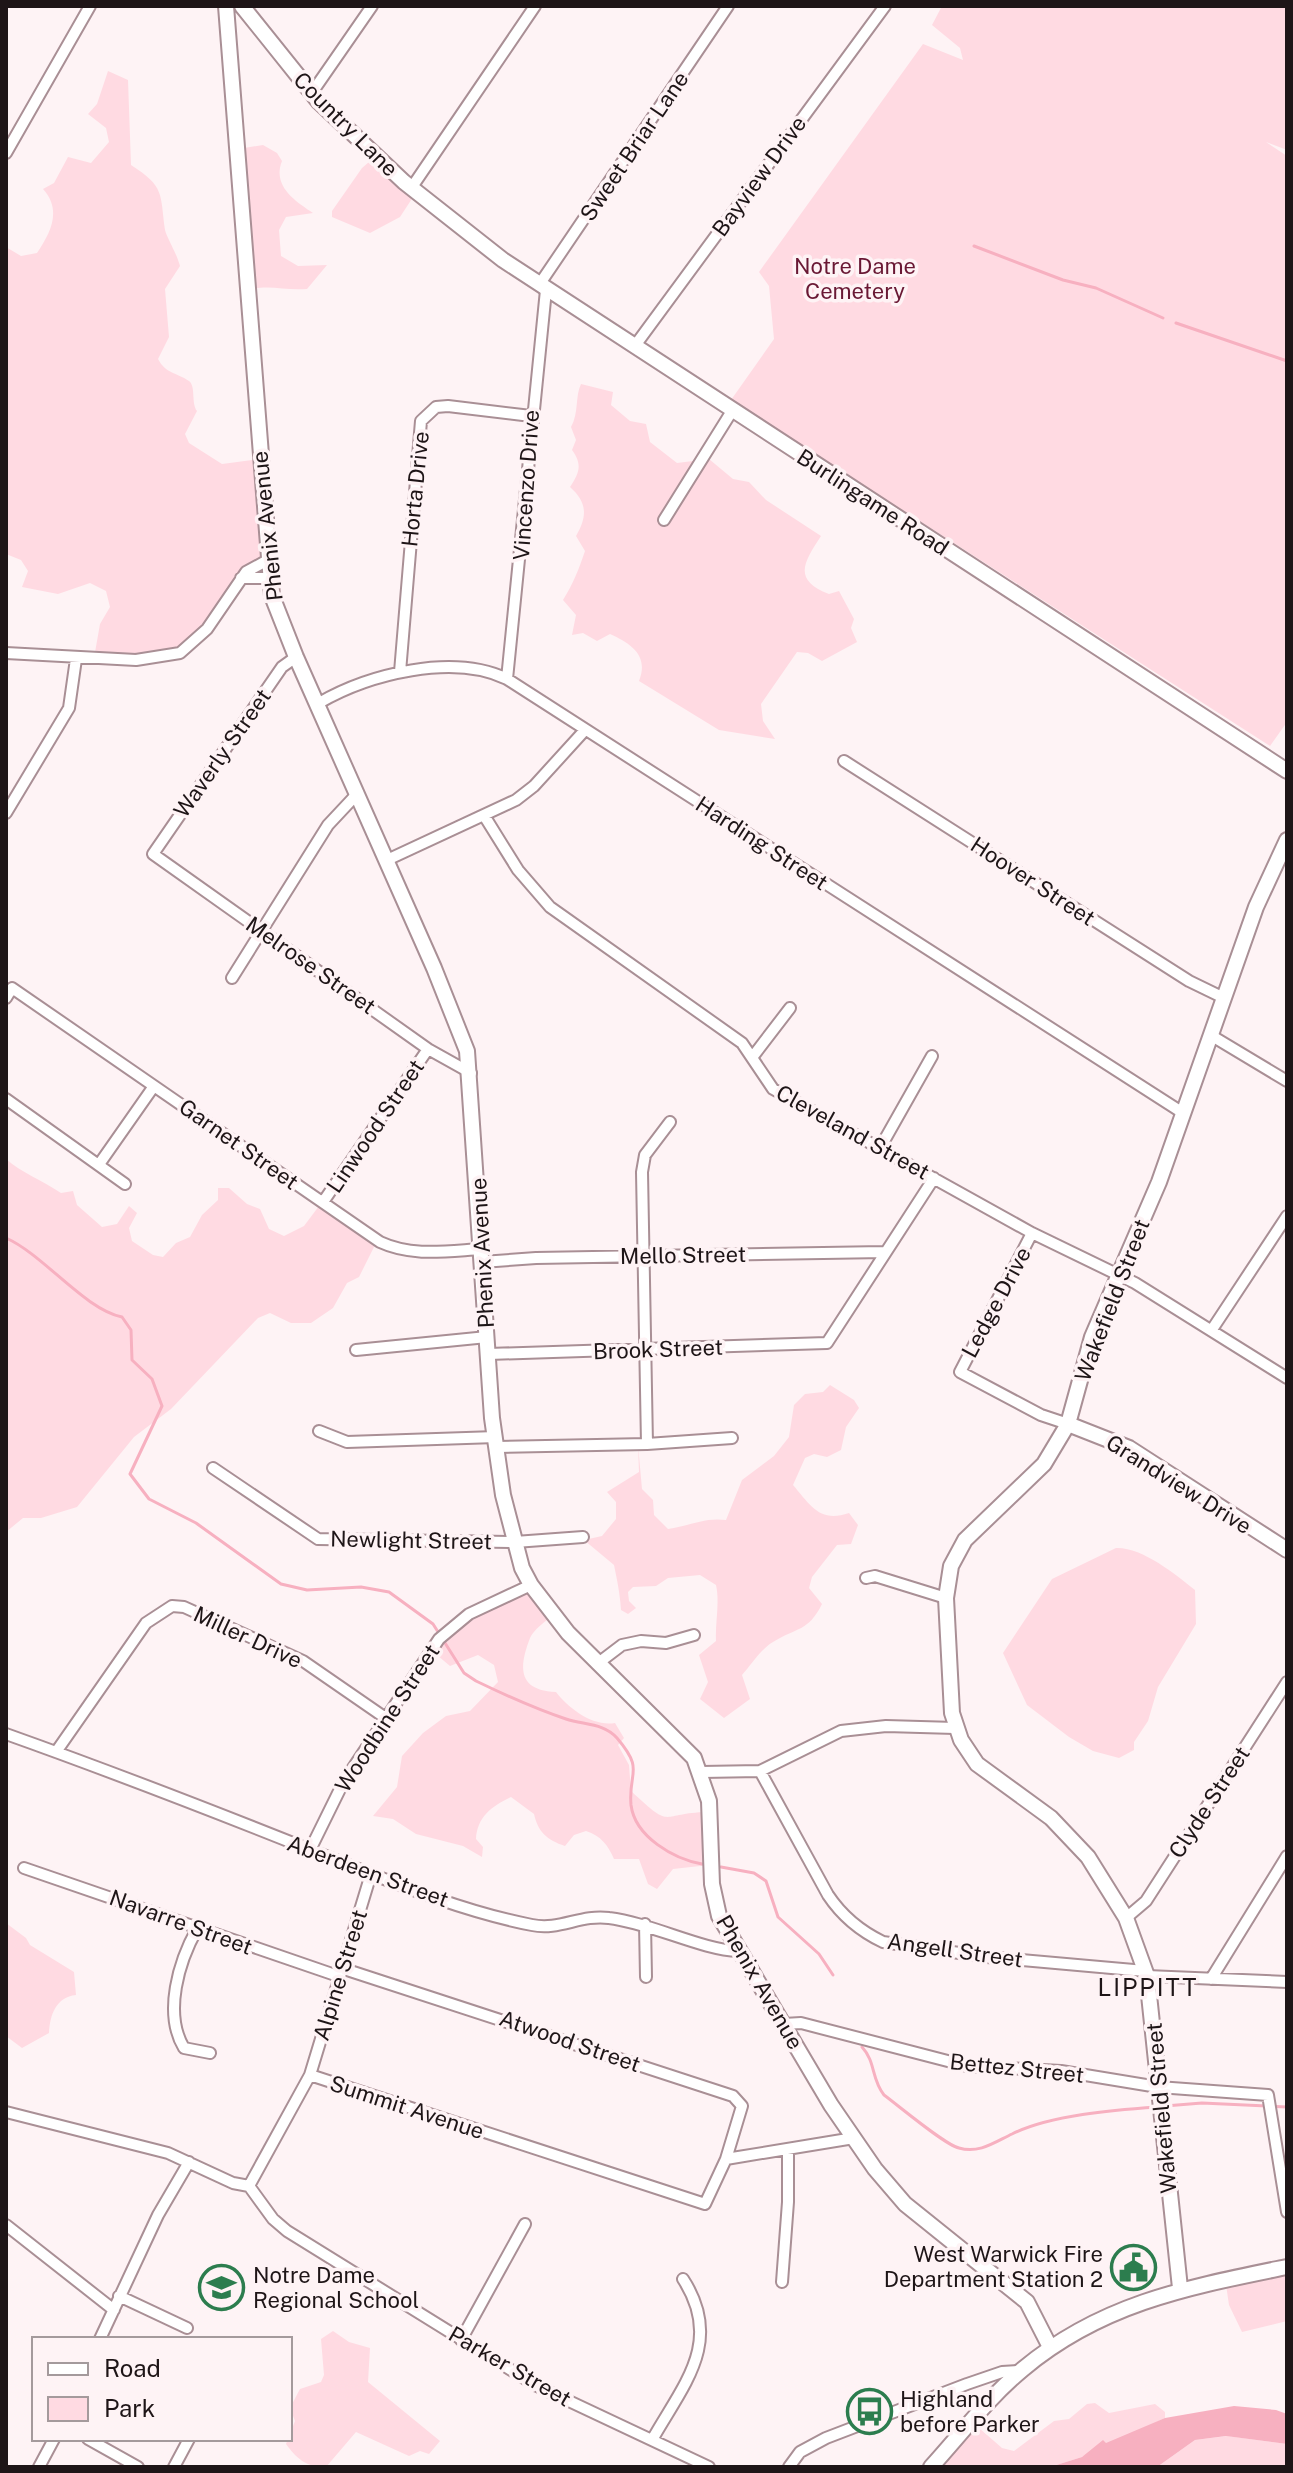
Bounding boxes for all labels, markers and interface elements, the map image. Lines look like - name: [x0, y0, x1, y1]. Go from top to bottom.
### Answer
- street label: Country Lane: [288, 66, 404, 182]
- street label: Sweet Briar Lane: [574, 66, 694, 226]
- street label: Bayview Drive: [707, 111, 811, 241]
- park label: Notre Dame Cemetery: [794, 253, 916, 304]
- street label: Vincenzo Drive: [508, 409, 544, 561]
- street label: Horta Drive: [396, 430, 434, 548]
- street label: Burlingame Road: [792, 443, 954, 561]
- street label: Phenix Avenue: [246, 450, 288, 602]
- street label: Waverly Street: [168, 684, 276, 822]
- street label: Harding Street: [691, 791, 833, 895]
- street label: Hoover Street: [966, 831, 1100, 931]
- street label: Melrose Street: [241, 911, 381, 1019]
- street label: Linwood Street: [321, 1054, 429, 1198]
- street label: Cleveland Street: [772, 1079, 934, 1185]
- street label: Garnet Street: [174, 1093, 304, 1195]
- street label: Phenix Avenue: [465, 1177, 499, 1329]
- street label: Wakefield Street: [1069, 1215, 1155, 1385]
- street label: Mello Street: [620, 1241, 746, 1269]
- street label: Ledge Drive: [956, 1242, 1036, 1362]
- street label: Brook Street: [593, 1334, 723, 1364]
- street label: Grandview Drive: [1102, 1429, 1256, 1539]
- street label: Newlight Street: [330, 1526, 492, 1554]
- street label: Miller Drive: [190, 1601, 306, 1673]
- street label: Woodbine Street: [329, 1639, 445, 1797]
- street label: Clyde Street: [1163, 1741, 1255, 1863]
- street label: Aberdeen Street: [284, 1830, 452, 1912]
- street label: Navarre Street: [106, 1884, 256, 1960]
- street label: Alpine Street: [308, 1906, 372, 2044]
- street label: Phenix Avenue: [711, 1910, 809, 2054]
- street label: Angell Street: [885, 1928, 1025, 1972]
- district label: LIPPITT: [1097, 1973, 1199, 2001]
- street label: Atwood Street: [496, 2005, 644, 2077]
- street label: Wakefield Street: [1141, 2021, 1181, 2195]
- street label: Bettez Street: [949, 2048, 1085, 2088]
- street label: Summit Avenue: [327, 2070, 487, 2144]
- place label: West Warwick Fire Department Station 2: [884, 2241, 1103, 2292]
- public building icon: West Warwick Fire Department Station 2: [1110, 2243, 1158, 2291]
- place label: Notre Dame Regional School: [253, 2262, 419, 2313]
- school or university icon: Notre Dame Regional School: [198, 2264, 246, 2312]
- street label: Parker Street: [444, 2320, 576, 2412]
- legend: [32, 2337, 292, 2441]
- text: Road: [104, 2354, 161, 2382]
- place label: Highland before Parker: [900, 2386, 1040, 2437]
- bus stop icon: Highland before Parker: [845, 2388, 893, 2436]
- text: Park: [104, 2394, 155, 2422]

